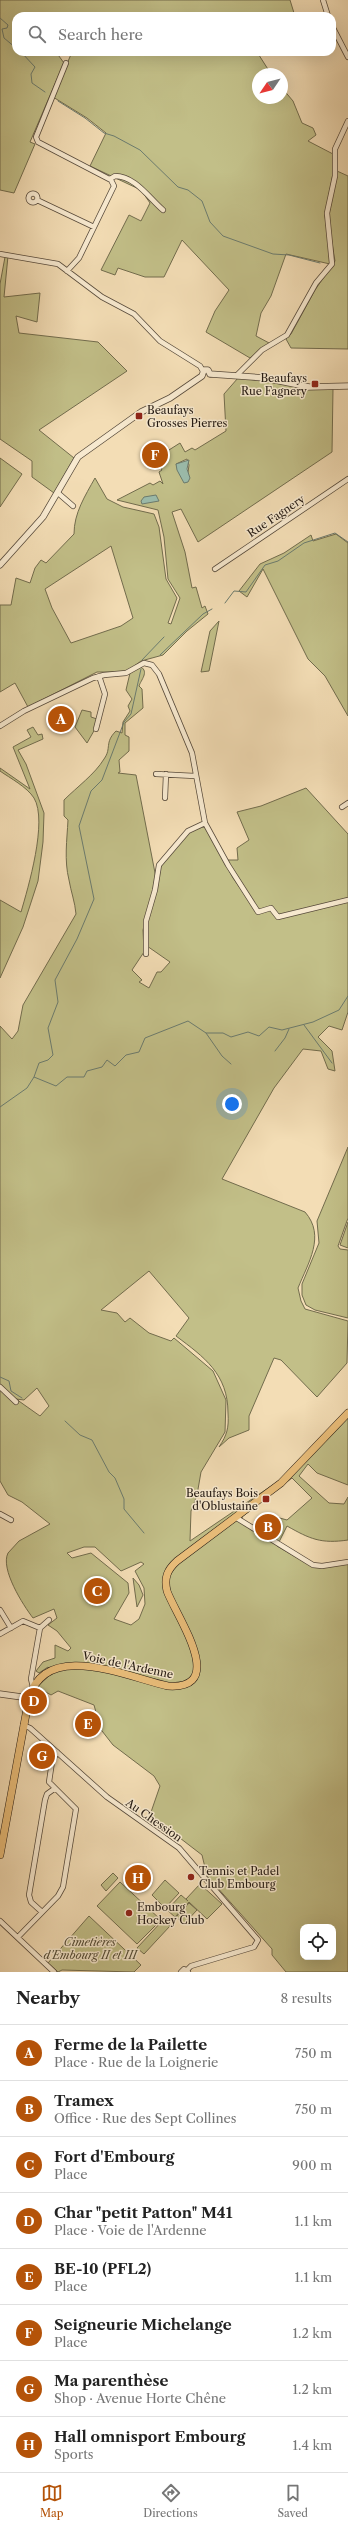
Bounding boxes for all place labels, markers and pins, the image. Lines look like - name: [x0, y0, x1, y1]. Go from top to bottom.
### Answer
- place label: Beaufays Rue Fagnery: [241, 371, 308, 398]
- marker: Beaufays Rue Fagnery: [310, 379, 320, 389]
- place label: Beaufays Grosses Pierres: [147, 403, 228, 430]
- marker: Beaufays Grosses Pierres: [134, 411, 144, 421]
- pin: F: [142, 440, 168, 470]
- pin: A: [48, 704, 74, 734]
- place label: Beaufays Bois d'Oblustaine: [186, 1486, 258, 1513]
- marker: Beaufays Bois d'Oblustaine: [261, 1494, 271, 1504]
- pin: B: [255, 1512, 281, 1542]
- pin: C: [84, 1576, 110, 1606]
- pin: D: [21, 1686, 47, 1716]
- pin: E: [75, 1709, 101, 1739]
- pin: G: [29, 1741, 55, 1771]
- pin: H: [125, 1863, 151, 1893]
- place label: Tennis et Padel Club Embourg: [199, 1864, 280, 1891]
- marker: Tennis et Padel Club Embourg: [186, 1872, 196, 1882]
- place label: Embourg Hockey Club: [137, 1900, 205, 1927]
- marker: Embourg Hockey Club: [124, 1908, 134, 1918]

